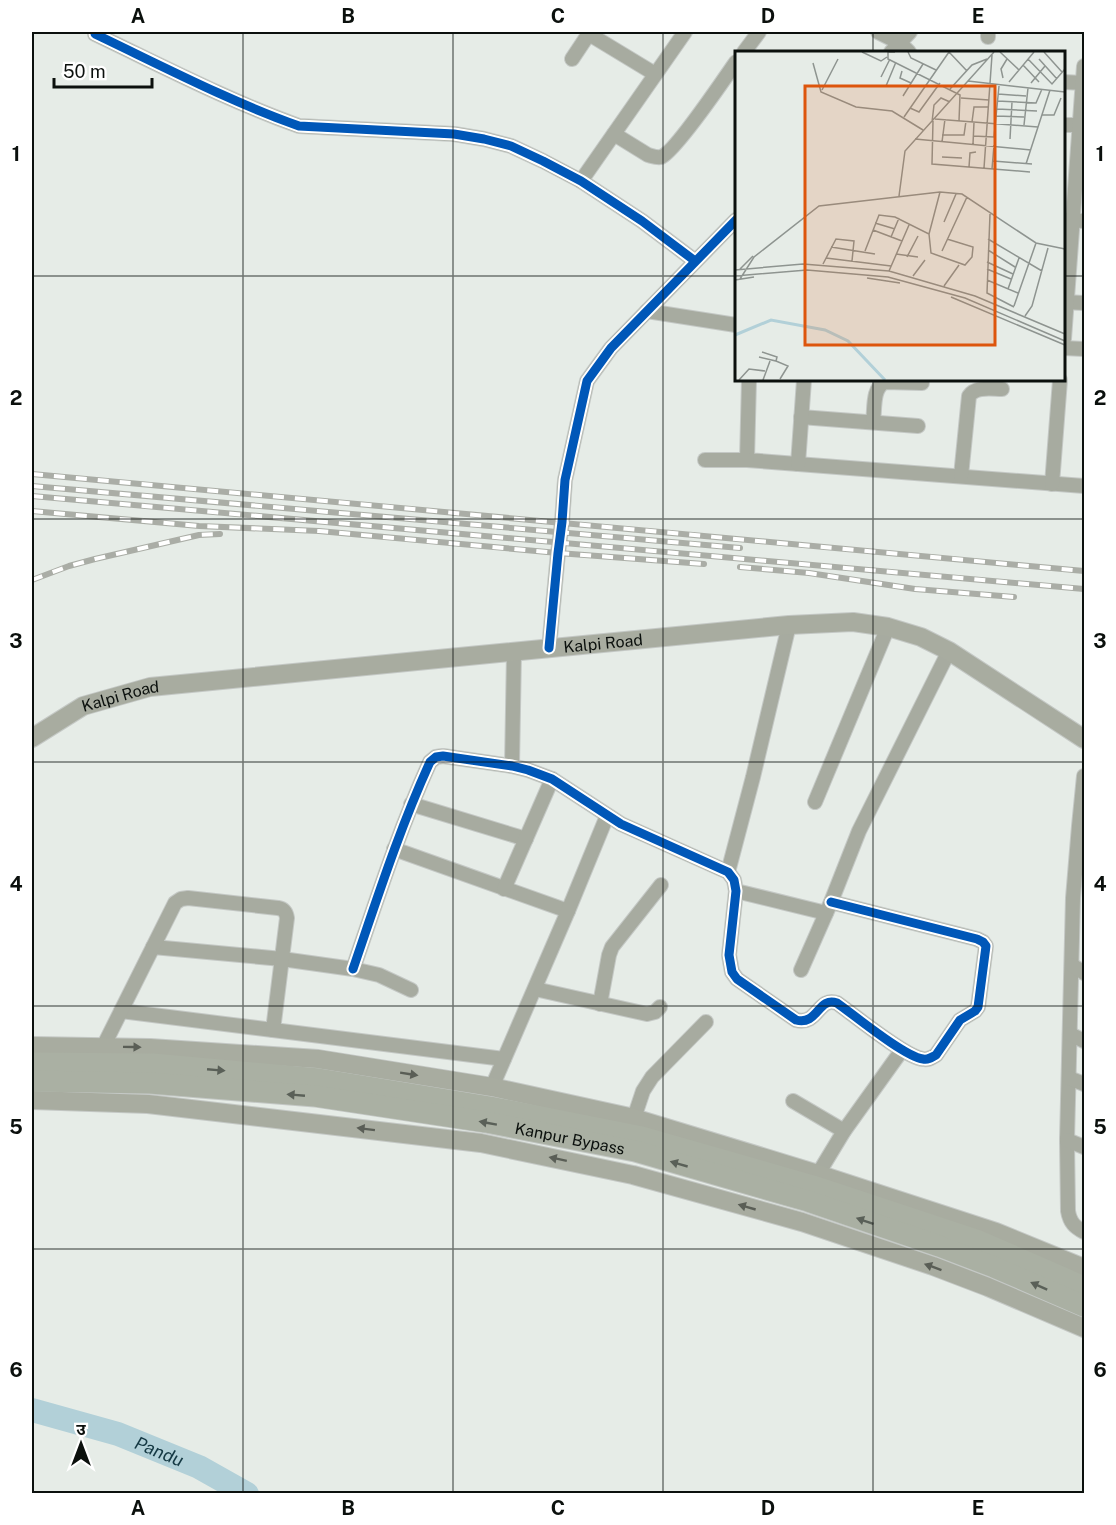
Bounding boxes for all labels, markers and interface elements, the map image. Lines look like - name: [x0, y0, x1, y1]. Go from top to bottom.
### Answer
- text: A: [131, 4, 145, 28]
- text: B: [341, 4, 355, 28]
- text: C: [551, 4, 565, 28]
- text: D: [761, 4, 775, 28]
- text: E: [972, 4, 984, 28]
- scale bar: [54, 51, 152, 89]
- inset map: [735, 51, 1065, 381]
- text: 50 m: [63, 61, 106, 82]
- text: 1: [12, 142, 20, 166]
- text: 1: [1096, 142, 1104, 166]
- text: 2: [10, 386, 22, 410]
- text: 2: [1094, 386, 1106, 410]
- text: 3: [9, 629, 23, 653]
- text: 3: [1093, 629, 1107, 653]
- street label: Kalpi Road: [562, 630, 644, 656]
- street label: Kalpi Road: [79, 677, 160, 715]
- text: 4: [9, 872, 23, 896]
- text: 4: [1093, 872, 1107, 896]
- one-way arrow: [122, 1043, 141, 1052]
- one-way arrow: [206, 1065, 225, 1075]
- one-way arrow: [400, 1069, 419, 1078]
- one-way arrow: [286, 1090, 305, 1100]
- text: 5: [9, 1115, 23, 1139]
- text: 5: [1093, 1115, 1107, 1139]
- one-way arrow: [479, 1118, 498, 1127]
- street label: Kanpur Bypass: [513, 1118, 627, 1158]
- one-way arrow: [356, 1125, 375, 1134]
- one-way arrow: [549, 1154, 568, 1163]
- one-way arrow: [670, 1159, 688, 1168]
- one-way arrow: [738, 1202, 756, 1211]
- one-way arrow: [856, 1215, 874, 1225]
- one-way arrow: [924, 1261, 942, 1271]
- one-way arrow: [1030, 1281, 1048, 1291]
- text: 6: [9, 1358, 23, 1382]
- text: 6: [1093, 1358, 1107, 1382]
- north arrow: [51, 1414, 111, 1474]
- text: उ: [76, 1420, 86, 1439]
- water label: Pandu: [132, 1432, 187, 1470]
- text: A: [131, 1496, 145, 1520]
- text: B: [341, 1496, 355, 1520]
- text: C: [551, 1496, 565, 1520]
- text: D: [761, 1496, 775, 1520]
- text: E: [972, 1496, 984, 1520]

